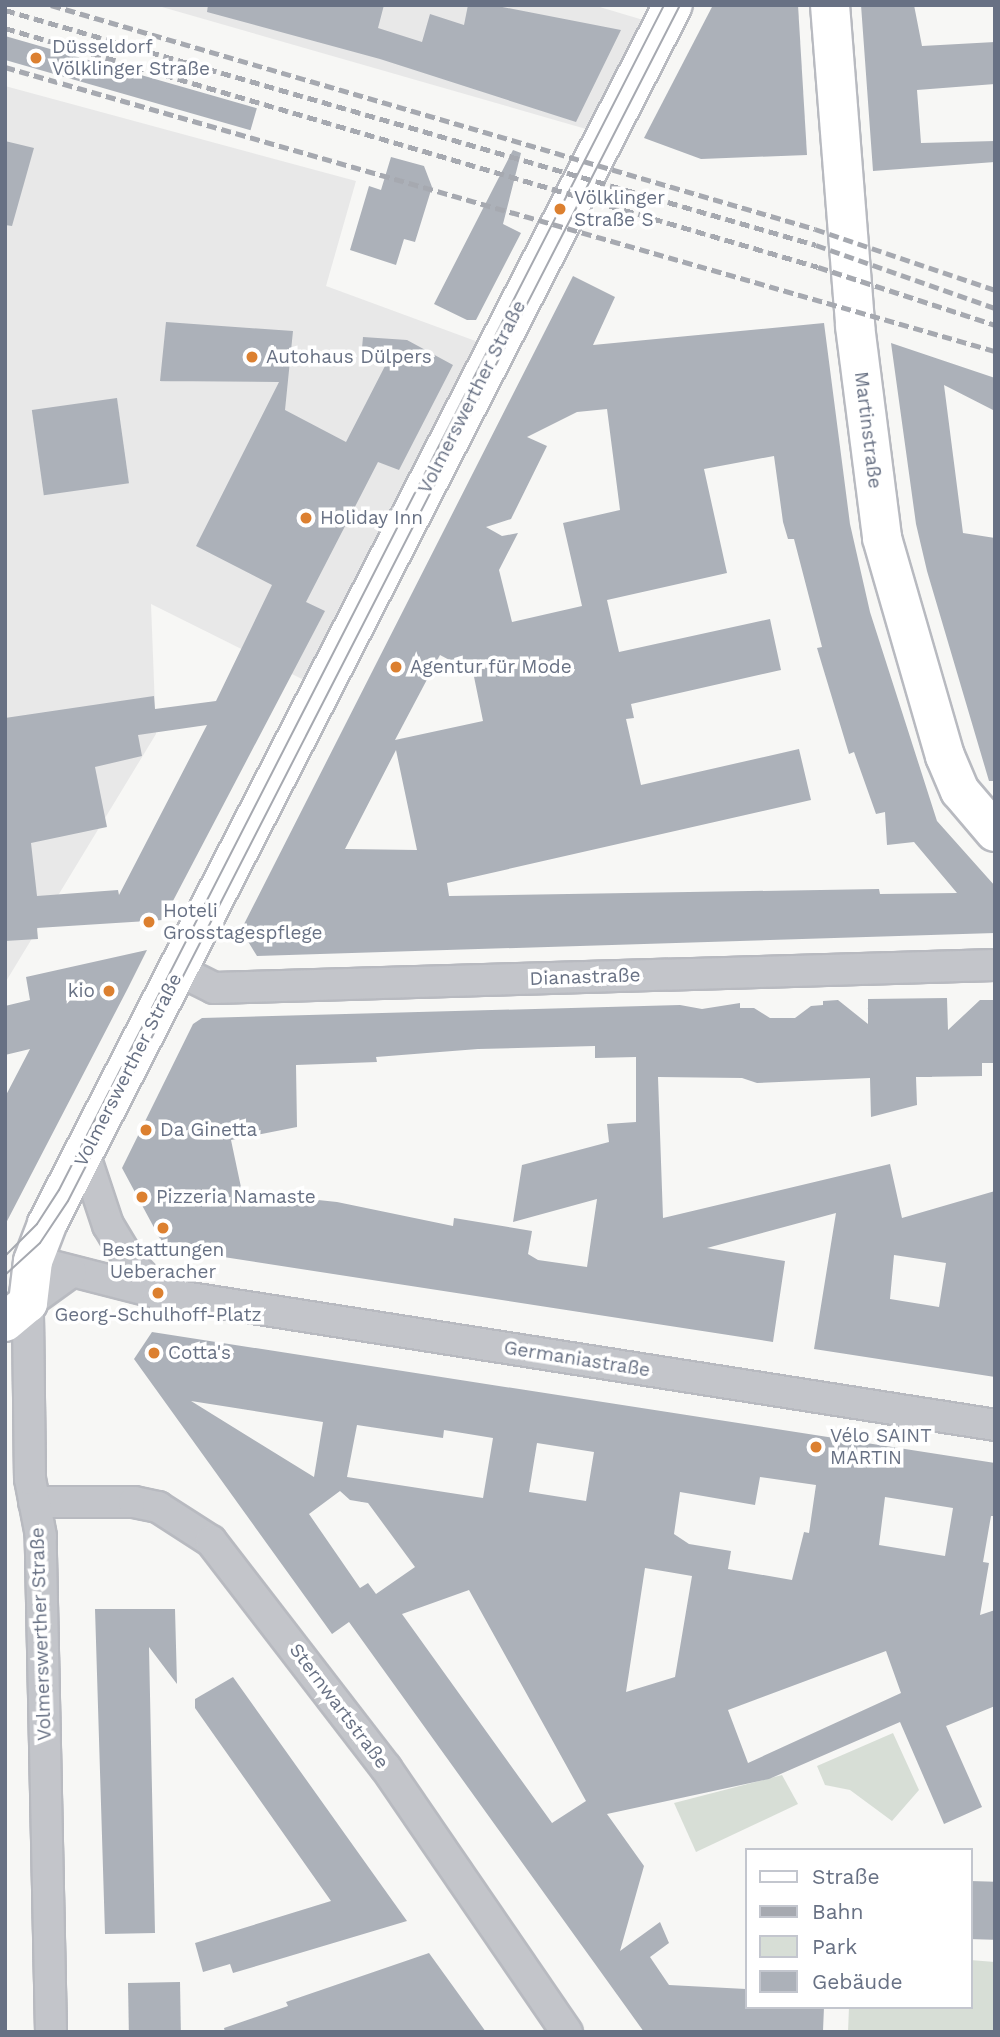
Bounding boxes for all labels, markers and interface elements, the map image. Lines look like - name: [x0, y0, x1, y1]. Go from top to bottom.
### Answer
- place label: Düsseldorf Völklinger Straße: [52, 36, 210, 80]
- marker: Düsseldorf Völklinger Straße: [26, 48, 46, 68]
- place label: Völklinger Straße S: [574, 187, 665, 231]
- marker: Völklinger Straße S: [552, 201, 568, 217]
- street label: Volmerswerther Straße: [413, 296, 531, 498]
- place label: Autohaus Dülpers: [266, 346, 432, 368]
- marker: Autohaus Dülpers: [244, 349, 260, 365]
- street label: Martinstraße: [850, 370, 886, 490]
- place label: Holiday Inn: [320, 507, 424, 529]
- marker: Holiday Inn: [298, 510, 314, 526]
- place label: Agentur für Mode: [410, 656, 573, 678]
- marker: Agentur für Mode: [388, 659, 404, 675]
- place label: Hoteli Grosstagespflege: [163, 900, 322, 944]
- marker: Hoteli Grosstagespflege: [141, 914, 157, 930]
- street label: Dianastraße: [529, 964, 641, 990]
- street label: Volmerswerther Straße: [69, 969, 187, 1171]
- place label: kio: [68, 980, 95, 1002]
- marker: kio: [101, 983, 117, 999]
- place label: Da Ginetta: [160, 1119, 258, 1141]
- marker: Da Ginetta: [138, 1122, 154, 1138]
- place label: Pizzeria Namaste: [156, 1186, 316, 1208]
- marker: Pizzeria Namaste: [134, 1189, 150, 1205]
- marker: Bestattungen Ueberacher: [155, 1220, 171, 1236]
- place label: Bestattungen Ueberacher: [102, 1239, 224, 1283]
- marker: Georg-Schulhoff-Platz: [150, 1285, 166, 1301]
- place label: Georg-Schulhoff-Platz: [54, 1304, 262, 1326]
- street label: Germaniastraße: [502, 1336, 652, 1382]
- place label: Cotta's: [168, 1342, 231, 1364]
- marker: Cotta's: [146, 1345, 162, 1361]
- place label: Vélo SAINT MARTIN: [830, 1425, 932, 1469]
- marker: Vélo SAINT MARTIN: [808, 1439, 824, 1455]
- street label: Volmerswerther Straße: [26, 1527, 56, 1741]
- street label: Sternwartstraße: [284, 1639, 394, 1773]
- legend: [744, 1848, 972, 2009]
- text: Straße: [812, 1864, 880, 1889]
- text: Bahn: [812, 1899, 864, 1924]
- text: Park: [812, 1934, 857, 1959]
- text: Gebäude: [812, 1969, 903, 1994]

